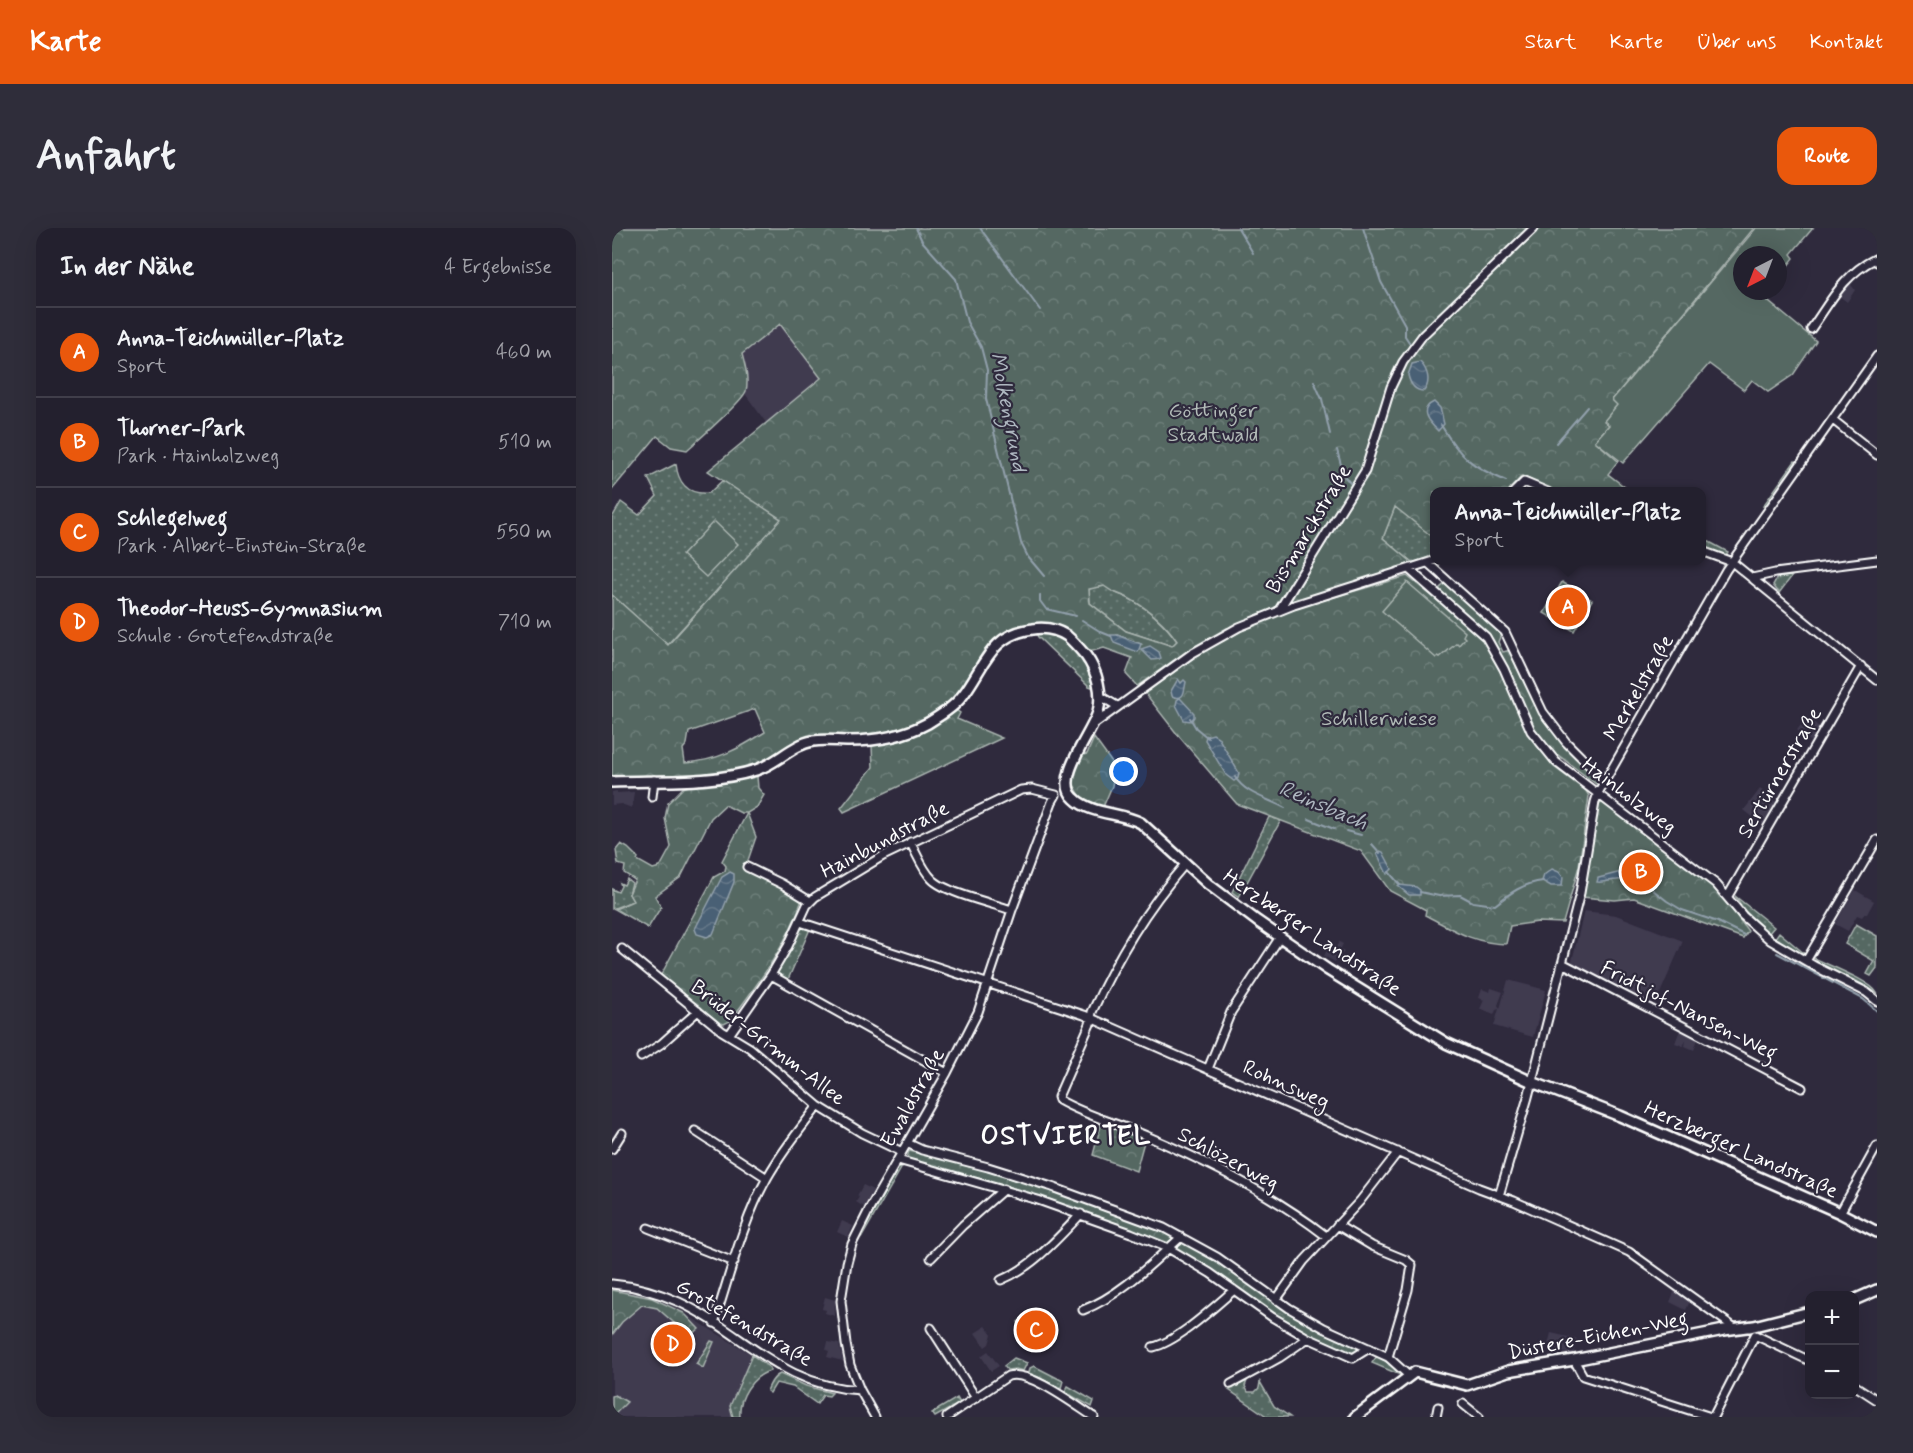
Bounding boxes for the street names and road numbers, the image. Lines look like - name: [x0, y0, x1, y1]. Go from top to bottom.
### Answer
- street label: Bismarckstraße: [1260, 459, 1358, 599]
- street label: Merkelstraße: [1597, 630, 1681, 746]
- street label: Sertürnerstraße: [1731, 702, 1829, 844]
- street label: Hainholzweg: [1576, 751, 1682, 841]
- street label: Hainbundstraße: [816, 794, 954, 886]
- street label: Herzberger Landstraße: [1216, 863, 1407, 1005]
- street label: Fridtjof-Nansen-Weg: [1595, 954, 1782, 1069]
- street label: Brüder-Grimm-Allee: [685, 974, 851, 1113]
- street label: Ewaldstraße: [874, 1043, 952, 1153]
- street label: Rohnsweg: [1238, 1053, 1334, 1117]
- street label: Herzberger Landstraße: [1639, 1095, 1842, 1207]
- street label: Schlözerweg: [1172, 1121, 1284, 1197]
- street label: Grotefendstraße: [670, 1272, 818, 1374]
- street label: Düstere-Eichen-Weg: [1506, 1305, 1691, 1369]

